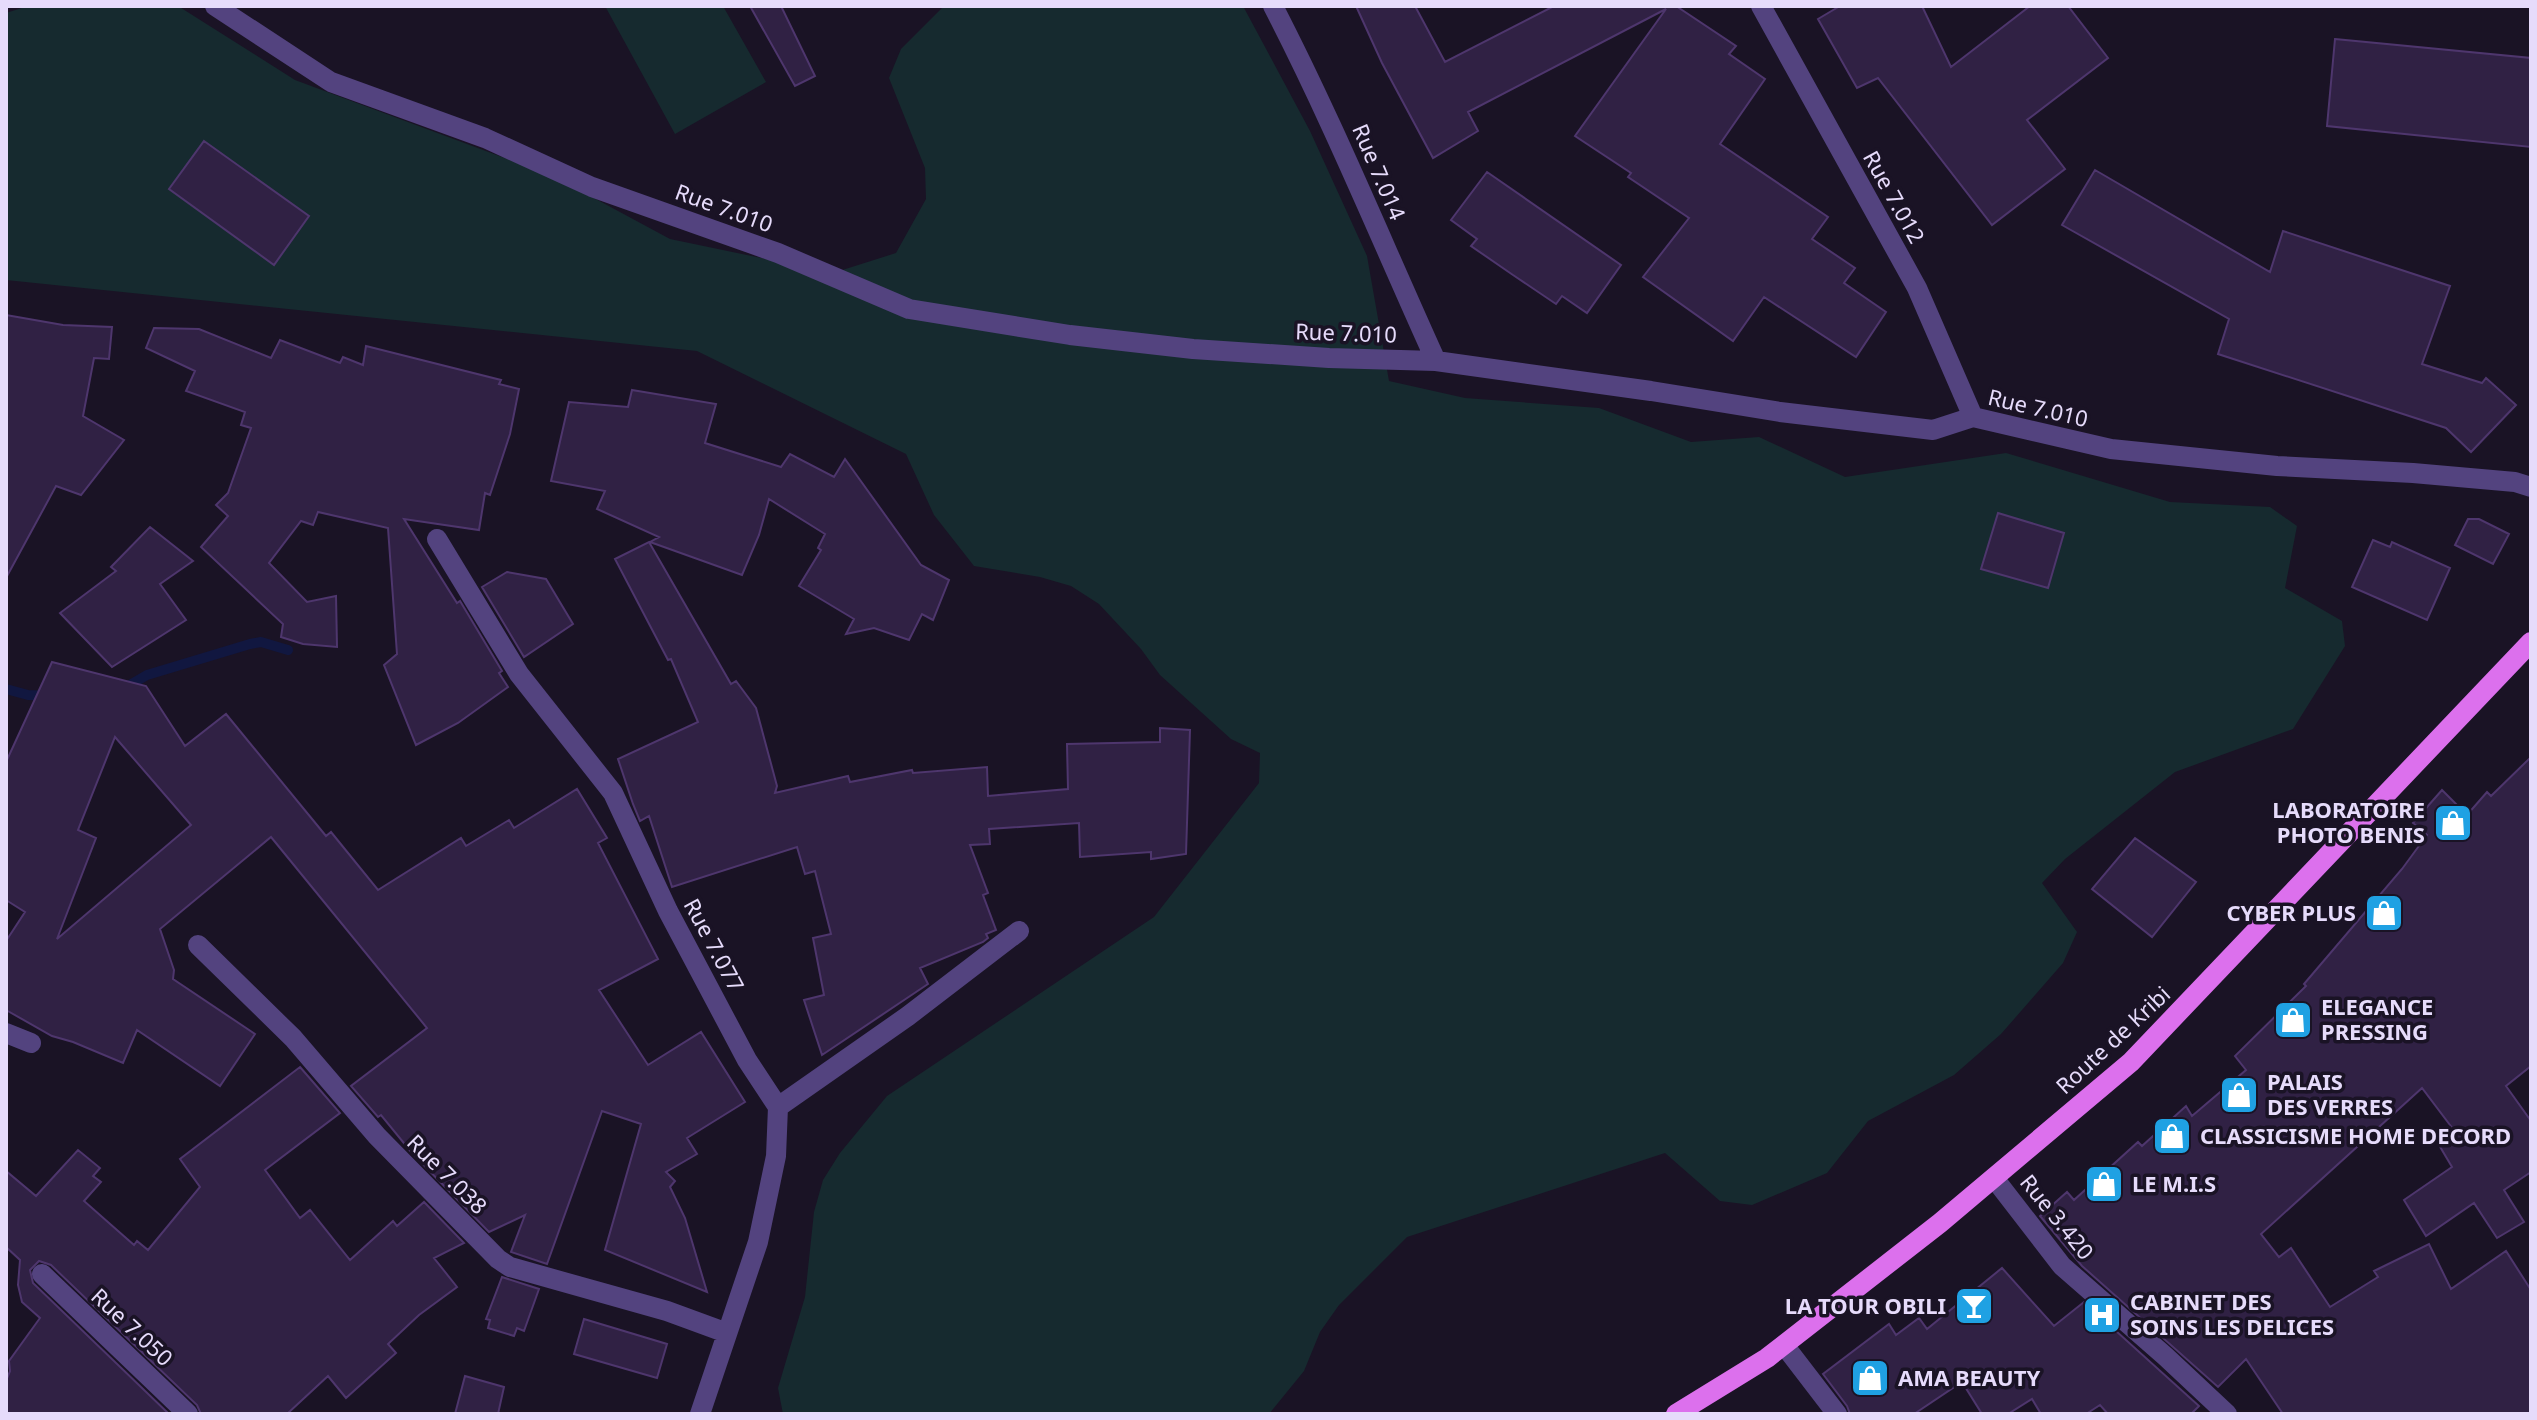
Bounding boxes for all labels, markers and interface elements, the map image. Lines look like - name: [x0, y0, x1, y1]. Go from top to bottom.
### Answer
- street label: Rue 7.014: [1346, 119, 1414, 225]
- street label: Rue 7.012: [1857, 145, 1933, 248]
- street label: Rue 7.010: [671, 176, 777, 239]
- street label: Rue 7.010: [1295, 315, 1397, 349]
- street label: Rue 7.010: [1985, 381, 2091, 433]
- place label: LABORATOIRE PHOTO BENIS: [2272, 794, 2425, 849]
- shop icon: LABORATOIRE PHOTO BENIS: [2432, 802, 2474, 844]
- shop icon: CYBER PLUS: [2363, 892, 2405, 934]
- street label: Rue 7.077: [678, 893, 752, 996]
- place label: CYBER PLUS: [2227, 897, 2356, 927]
- street label: Route de Kribi: [2049, 979, 2176, 1100]
- place label: ELEGANCE PRESSING: [2321, 991, 2433, 1046]
- shop icon: ELEGANCE PRESSING: [2272, 999, 2314, 1041]
- place label: PALAIS DES VERRES: [2267, 1066, 2393, 1121]
- shop icon: PALAIS DES VERRES: [2218, 1074, 2260, 1116]
- shop icon: CLASSICISME HOME DECORD: [2151, 1115, 2193, 1157]
- place label: CLASSICISME HOME DECORD: [2200, 1120, 2511, 1150]
- street label: Rue 7.038: [401, 1127, 494, 1220]
- shop icon: LE M.I.S: [2083, 1163, 2125, 1205]
- street label: Rue 3.420: [2014, 1167, 2101, 1265]
- place label: LE M.I.S: [2132, 1168, 2216, 1198]
- street label: Rue 7.050: [85, 1281, 180, 1372]
- bar icon: LA TOUR OBILI: [1953, 1285, 1995, 1327]
- place label: CABINET DES SOINS LES DELICES: [2130, 1286, 2334, 1341]
- place label: LA TOUR OBILI: [1785, 1290, 1946, 1320]
- hospital icon: CABINET DES SOINS LES DELICES: [2081, 1294, 2123, 1336]
- shop icon: AMA BEAUTY: [1849, 1357, 1891, 1399]
- place label: AMA BEAUTY: [1898, 1362, 2040, 1392]

